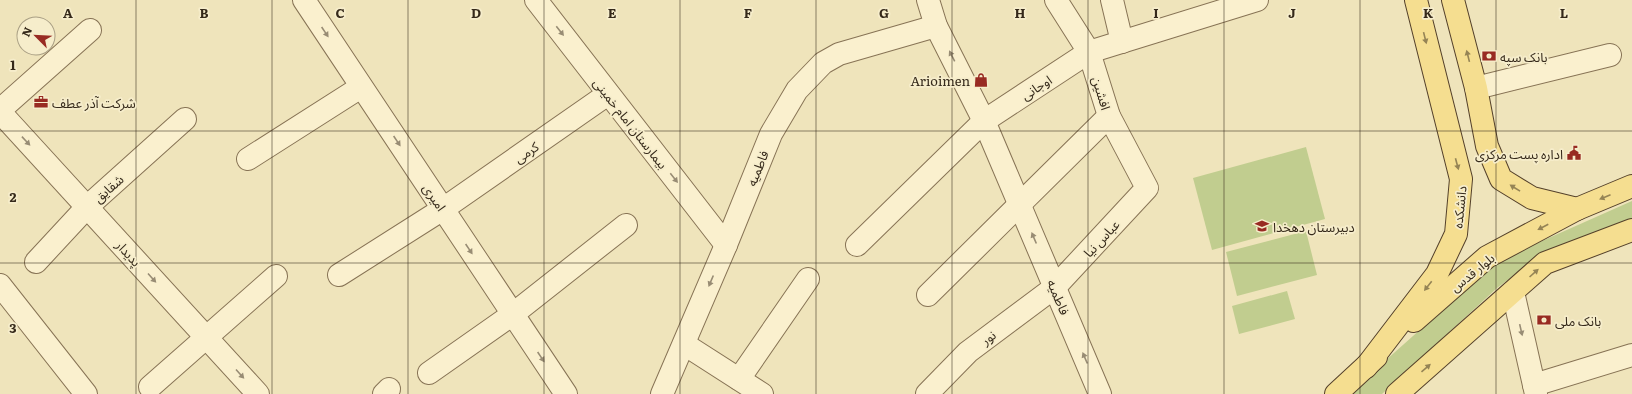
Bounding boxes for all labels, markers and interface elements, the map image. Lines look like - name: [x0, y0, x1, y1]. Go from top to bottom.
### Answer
- text: A: [63, 3, 73, 22]
- text: B: [200, 3, 209, 22]
- text: C: [335, 3, 345, 22]
- text: D: [471, 3, 481, 22]
- text: E: [608, 3, 617, 22]
- text: F: [744, 3, 752, 22]
- text: G: [879, 3, 889, 22]
- text: H: [1015, 3, 1026, 22]
- text: I: [1153, 3, 1159, 22]
- text: J: [1288, 3, 1296, 22]
- text: K: [1423, 3, 1434, 22]
- text: L: [1560, 3, 1568, 22]
- north arrow: [16, 16, 56, 56]
- text: N: [17, 24, 35, 39]
- one-way arrow: [556, 25, 564, 36]
- one-way arrow: [322, 27, 329, 38]
- one-way arrow: [1422, 32, 1428, 44]
- place label: بانک سپه: [1500, 47, 1547, 67]
- bank icon: بانک سپه: [1481, 48, 1497, 64]
- one-way arrow: [1465, 50, 1471, 62]
- one-way arrow: [948, 51, 955, 62]
- text: 1: [10, 55, 16, 74]
- street label: اوجانی: [1017, 70, 1055, 104]
- place label: Arioimen: [911, 71, 970, 90]
- shop icon: Arioimen: [973, 72, 989, 88]
- street label: بیمارستان امام خمینی: [589, 73, 673, 173]
- street label: افشین: [1088, 74, 1116, 112]
- place label: شرکت آذر عطف: [52, 93, 136, 112]
- office icon: شرکت آذر عطف: [33, 94, 49, 110]
- one-way arrow: [22, 136, 31, 146]
- one-way arrow: [393, 136, 401, 146]
- street label: کرمی: [510, 136, 543, 167]
- place label: اداره پست مرکزی: [1475, 144, 1563, 164]
- public building icon: اداره پست مرکزی: [1566, 145, 1582, 161]
- street label: فاطمیه: [741, 147, 773, 189]
- one-way arrow: [1454, 158, 1460, 170]
- street label: شقایق: [89, 169, 127, 207]
- one-way arrow: [669, 173, 678, 184]
- street label: امیری: [419, 179, 451, 215]
- one-way arrow: [1509, 184, 1521, 191]
- street label: دانشکده: [1447, 185, 1471, 229]
- text: 2: [10, 187, 17, 206]
- one-way arrow: [1598, 195, 1610, 201]
- street label: عباس نیا: [1079, 215, 1124, 261]
- place label: دبیرستان دهخدا: [1273, 217, 1355, 236]
- school or university icon: دبیرستان دهخدا: [1254, 218, 1270, 234]
- one-way arrow: [1537, 224, 1549, 231]
- one-way arrow: [1031, 232, 1037, 244]
- street label: پدیدار: [111, 235, 146, 271]
- one-way arrow: [465, 244, 473, 254]
- street label: بلوار قدس: [1446, 248, 1498, 296]
- one-way arrow: [1529, 268, 1539, 278]
- one-way arrow: [147, 273, 157, 283]
- one-way arrow: [707, 276, 713, 288]
- street label: فاطمیه: [1043, 276, 1075, 318]
- one-way arrow: [1424, 280, 1433, 291]
- place label: بانک ملی: [1555, 311, 1601, 330]
- bank icon: بانک ملی: [1536, 312, 1552, 328]
- text: 3: [9, 318, 17, 337]
- one-way arrow: [1519, 324, 1525, 336]
- street label: نور: [976, 325, 999, 350]
- one-way arrow: [537, 352, 545, 362]
- one-way arrow: [1082, 353, 1088, 364]
- one-way arrow: [1421, 364, 1431, 373]
- one-way arrow: [235, 369, 244, 379]

